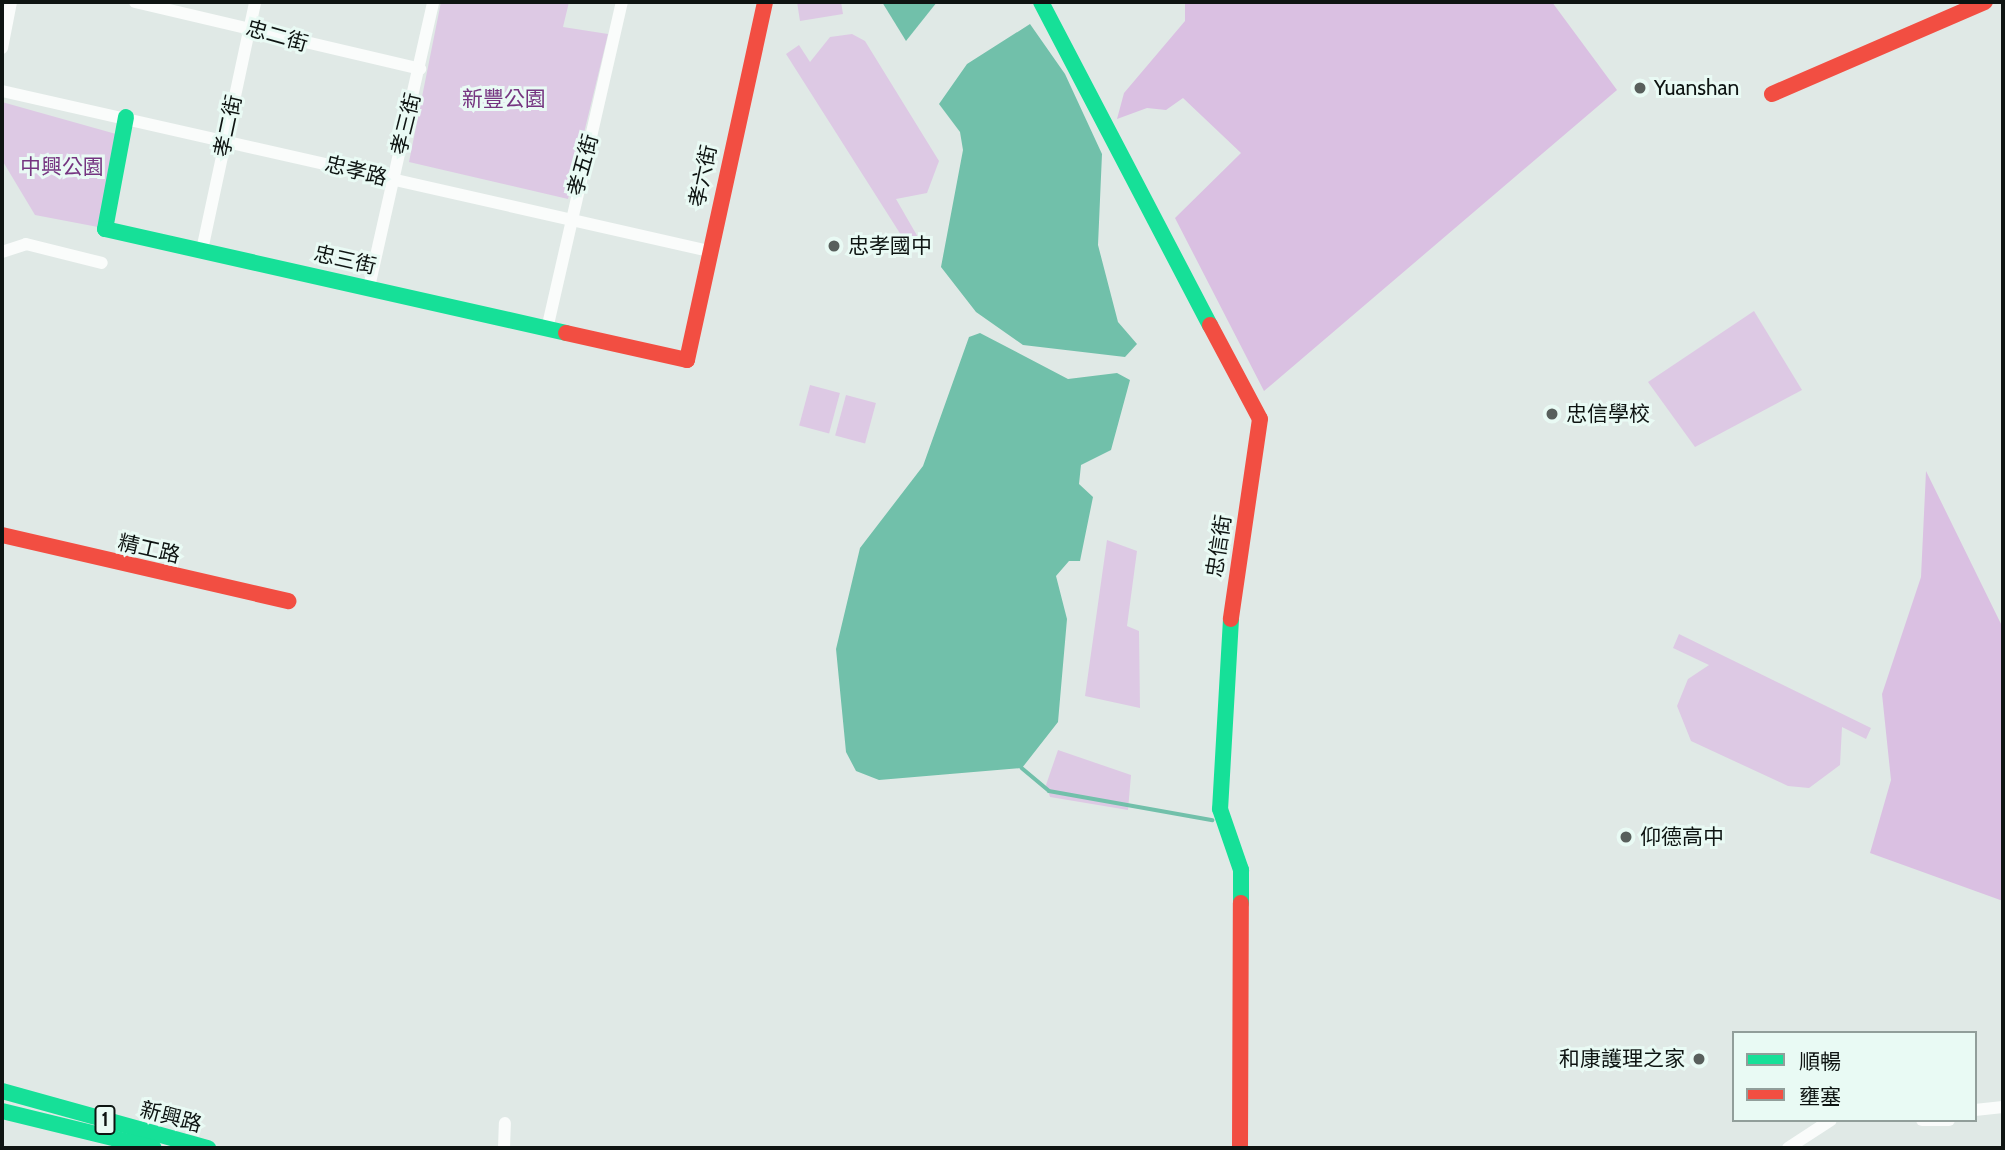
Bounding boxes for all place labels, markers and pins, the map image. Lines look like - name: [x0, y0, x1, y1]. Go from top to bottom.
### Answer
- place label: Yuanshan: [1654, 75, 1739, 101]
- marker: Yuanshan: [1632, 80, 1648, 96]
- place label: 忠孝國中: [848, 233, 932, 259]
- marker: 忠孝國中: [826, 238, 842, 254]
- place label: 忠信學校: [1566, 401, 1650, 427]
- marker: 忠信學校: [1544, 406, 1560, 422]
- place label: 仰德高中: [1640, 824, 1724, 850]
- marker: 仰德高中: [1618, 829, 1634, 845]
- place label: 和康護理之家: [1559, 1046, 1685, 1072]
- marker: 和康護理之家: [1691, 1051, 1707, 1067]

